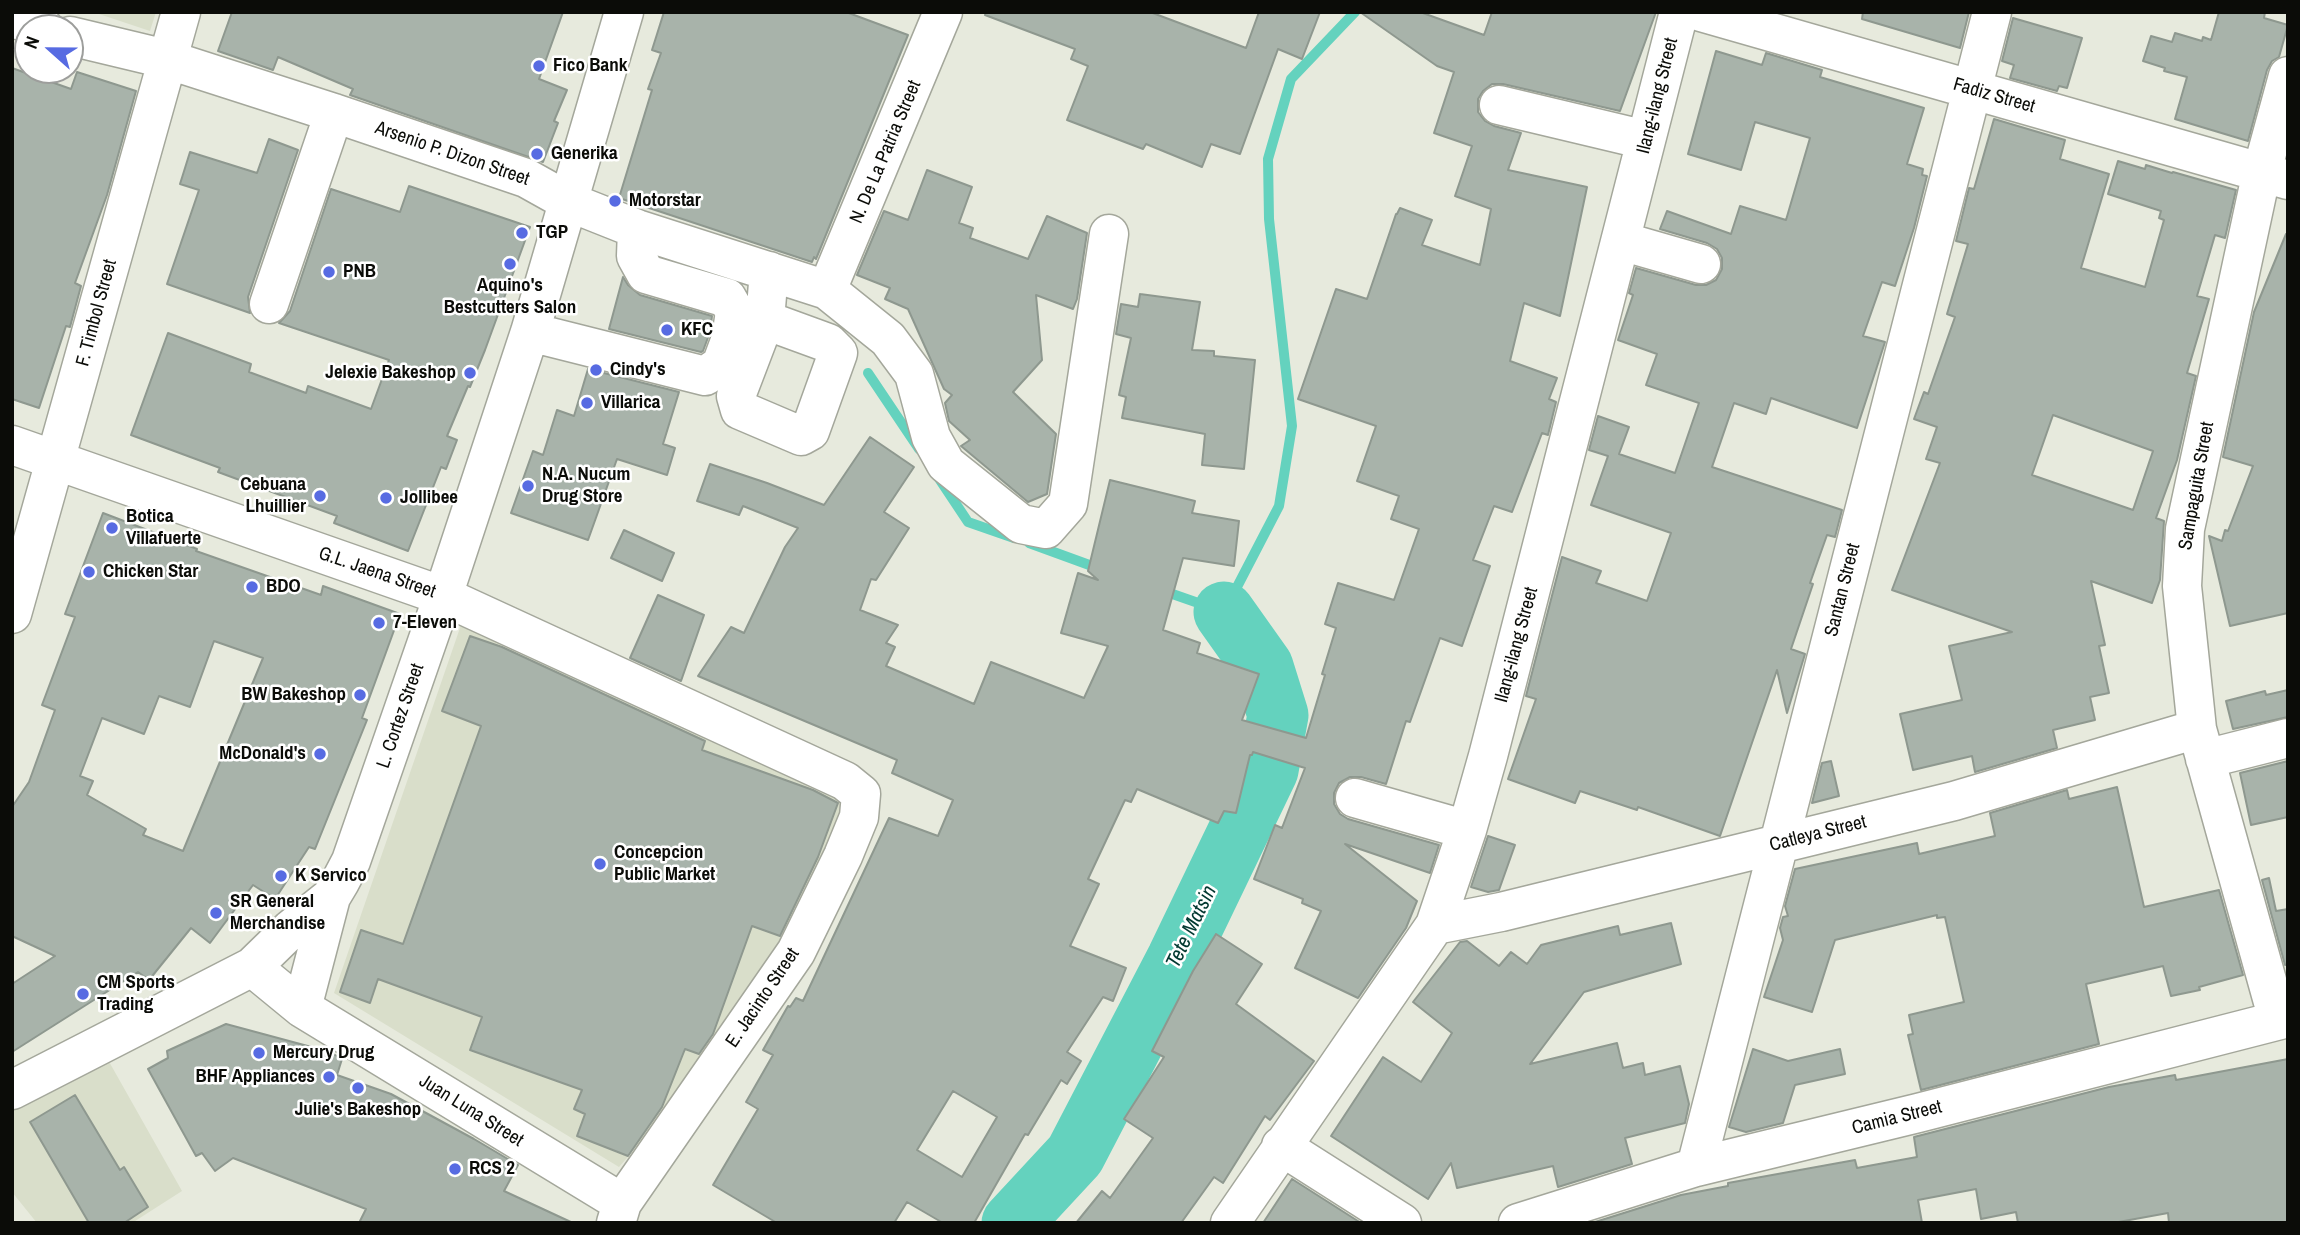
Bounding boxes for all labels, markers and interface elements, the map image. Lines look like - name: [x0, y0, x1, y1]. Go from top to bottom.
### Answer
- north arrow: [14, 14, 84, 84]
- text: N: [17, 32, 45, 52]
- street label: Ilang-ilang Street: [1633, 36, 1683, 156]
- place label: Fico Bank: [553, 55, 627, 77]
- marker: Fico Bank: [531, 58, 547, 74]
- street label: Fadiz Street: [1950, 73, 2038, 119]
- street label: N. De La Patria Street: [846, 77, 926, 227]
- street label: Arsenio P. Dizon Street: [372, 117, 532, 191]
- place label: Generika: [551, 143, 618, 165]
- marker: Generika: [529, 146, 545, 162]
- place label: Motorstar: [629, 190, 701, 212]
- marker: Motorstar: [607, 193, 623, 209]
- place label: TGP: [536, 222, 568, 244]
- marker: TGP: [514, 225, 530, 241]
- marker: Aquino's Bestcutters Salon: [502, 256, 518, 272]
- street label: F. Timbol Street: [72, 257, 122, 369]
- place label: PNB: [343, 261, 376, 283]
- marker: PNB: [321, 264, 337, 280]
- place label: Aquino's Bestcutters Salon: [444, 275, 576, 319]
- place label: KFC: [681, 319, 713, 341]
- marker: KFC: [659, 322, 675, 338]
- place label: Cindy's: [610, 359, 666, 381]
- place label: Jelexie Bakeshop: [325, 362, 456, 384]
- marker: Cindy's: [588, 362, 604, 378]
- marker: Jelexie Bakeshop: [462, 365, 478, 381]
- place label: Villarica: [601, 392, 661, 414]
- marker: Villarica: [579, 395, 595, 411]
- street label: Sampaguita Street: [2174, 420, 2220, 552]
- place label: N.A. Nucum Drug Store: [542, 464, 630, 508]
- place label: Cebuana Lhuillier: [240, 474, 306, 518]
- marker: N.A. Nucum Drug Store: [520, 478, 536, 494]
- place label: Jollibee: [400, 487, 458, 509]
- marker: Cebuana Lhuillier: [312, 488, 328, 504]
- marker: Jollibee: [378, 490, 394, 506]
- place label: Botica Villafuerte: [126, 506, 201, 550]
- marker: Botica Villafuerte: [104, 520, 120, 536]
- street label: Santan Street: [1820, 541, 1866, 639]
- street label: G.L. Jaena Street: [316, 542, 438, 604]
- place label: Chicken Star: [103, 561, 198, 583]
- marker: Chicken Star: [81, 564, 97, 580]
- place label: BDO: [266, 576, 301, 598]
- marker: BDO: [244, 579, 260, 595]
- street label: Ilang-ilang Street: [1491, 585, 1543, 705]
- place label: 7-Eleven: [393, 612, 457, 634]
- marker: 7-Eleven: [371, 615, 387, 631]
- street label: L. Cortez Street: [372, 661, 430, 771]
- place label: BW Bakeshop: [241, 684, 346, 706]
- marker: BW Bakeshop: [352, 687, 368, 703]
- place label: McDonald's: [219, 743, 306, 765]
- marker: McDonald's: [312, 746, 328, 762]
- street label: Catleya Street: [1767, 811, 1869, 857]
- place label: Concepcion Public Market: [614, 842, 715, 886]
- marker: Concepcion Public Market: [592, 856, 608, 872]
- place label: K Servico: [295, 865, 367, 887]
- marker: K Servico: [273, 868, 289, 884]
- water label: Tete Matsin: [1161, 882, 1223, 972]
- place label: SR General Merchandise: [230, 891, 325, 935]
- marker: SR General Merchandise: [208, 905, 224, 921]
- street label: E. Jacinto Street: [721, 944, 805, 1052]
- place label: CM Sports Trading: [97, 972, 175, 1016]
- marker: CM Sports Trading: [75, 986, 91, 1002]
- place label: Mercury Drug: [273, 1042, 374, 1064]
- marker: Mercury Drug: [251, 1045, 267, 1061]
- place label: BHF Appliances: [196, 1066, 315, 1088]
- marker: BHF Appliances: [321, 1069, 337, 1085]
- street label: Juan Luna Street: [415, 1070, 527, 1152]
- marker: Julie's Bakeshop: [350, 1080, 366, 1096]
- street label: Camia Street: [1850, 1096, 1944, 1140]
- place label: Julie's Bakeshop: [295, 1099, 421, 1121]
- place label: RCS 2: [469, 1158, 515, 1180]
- marker: RCS 2: [447, 1161, 463, 1177]

